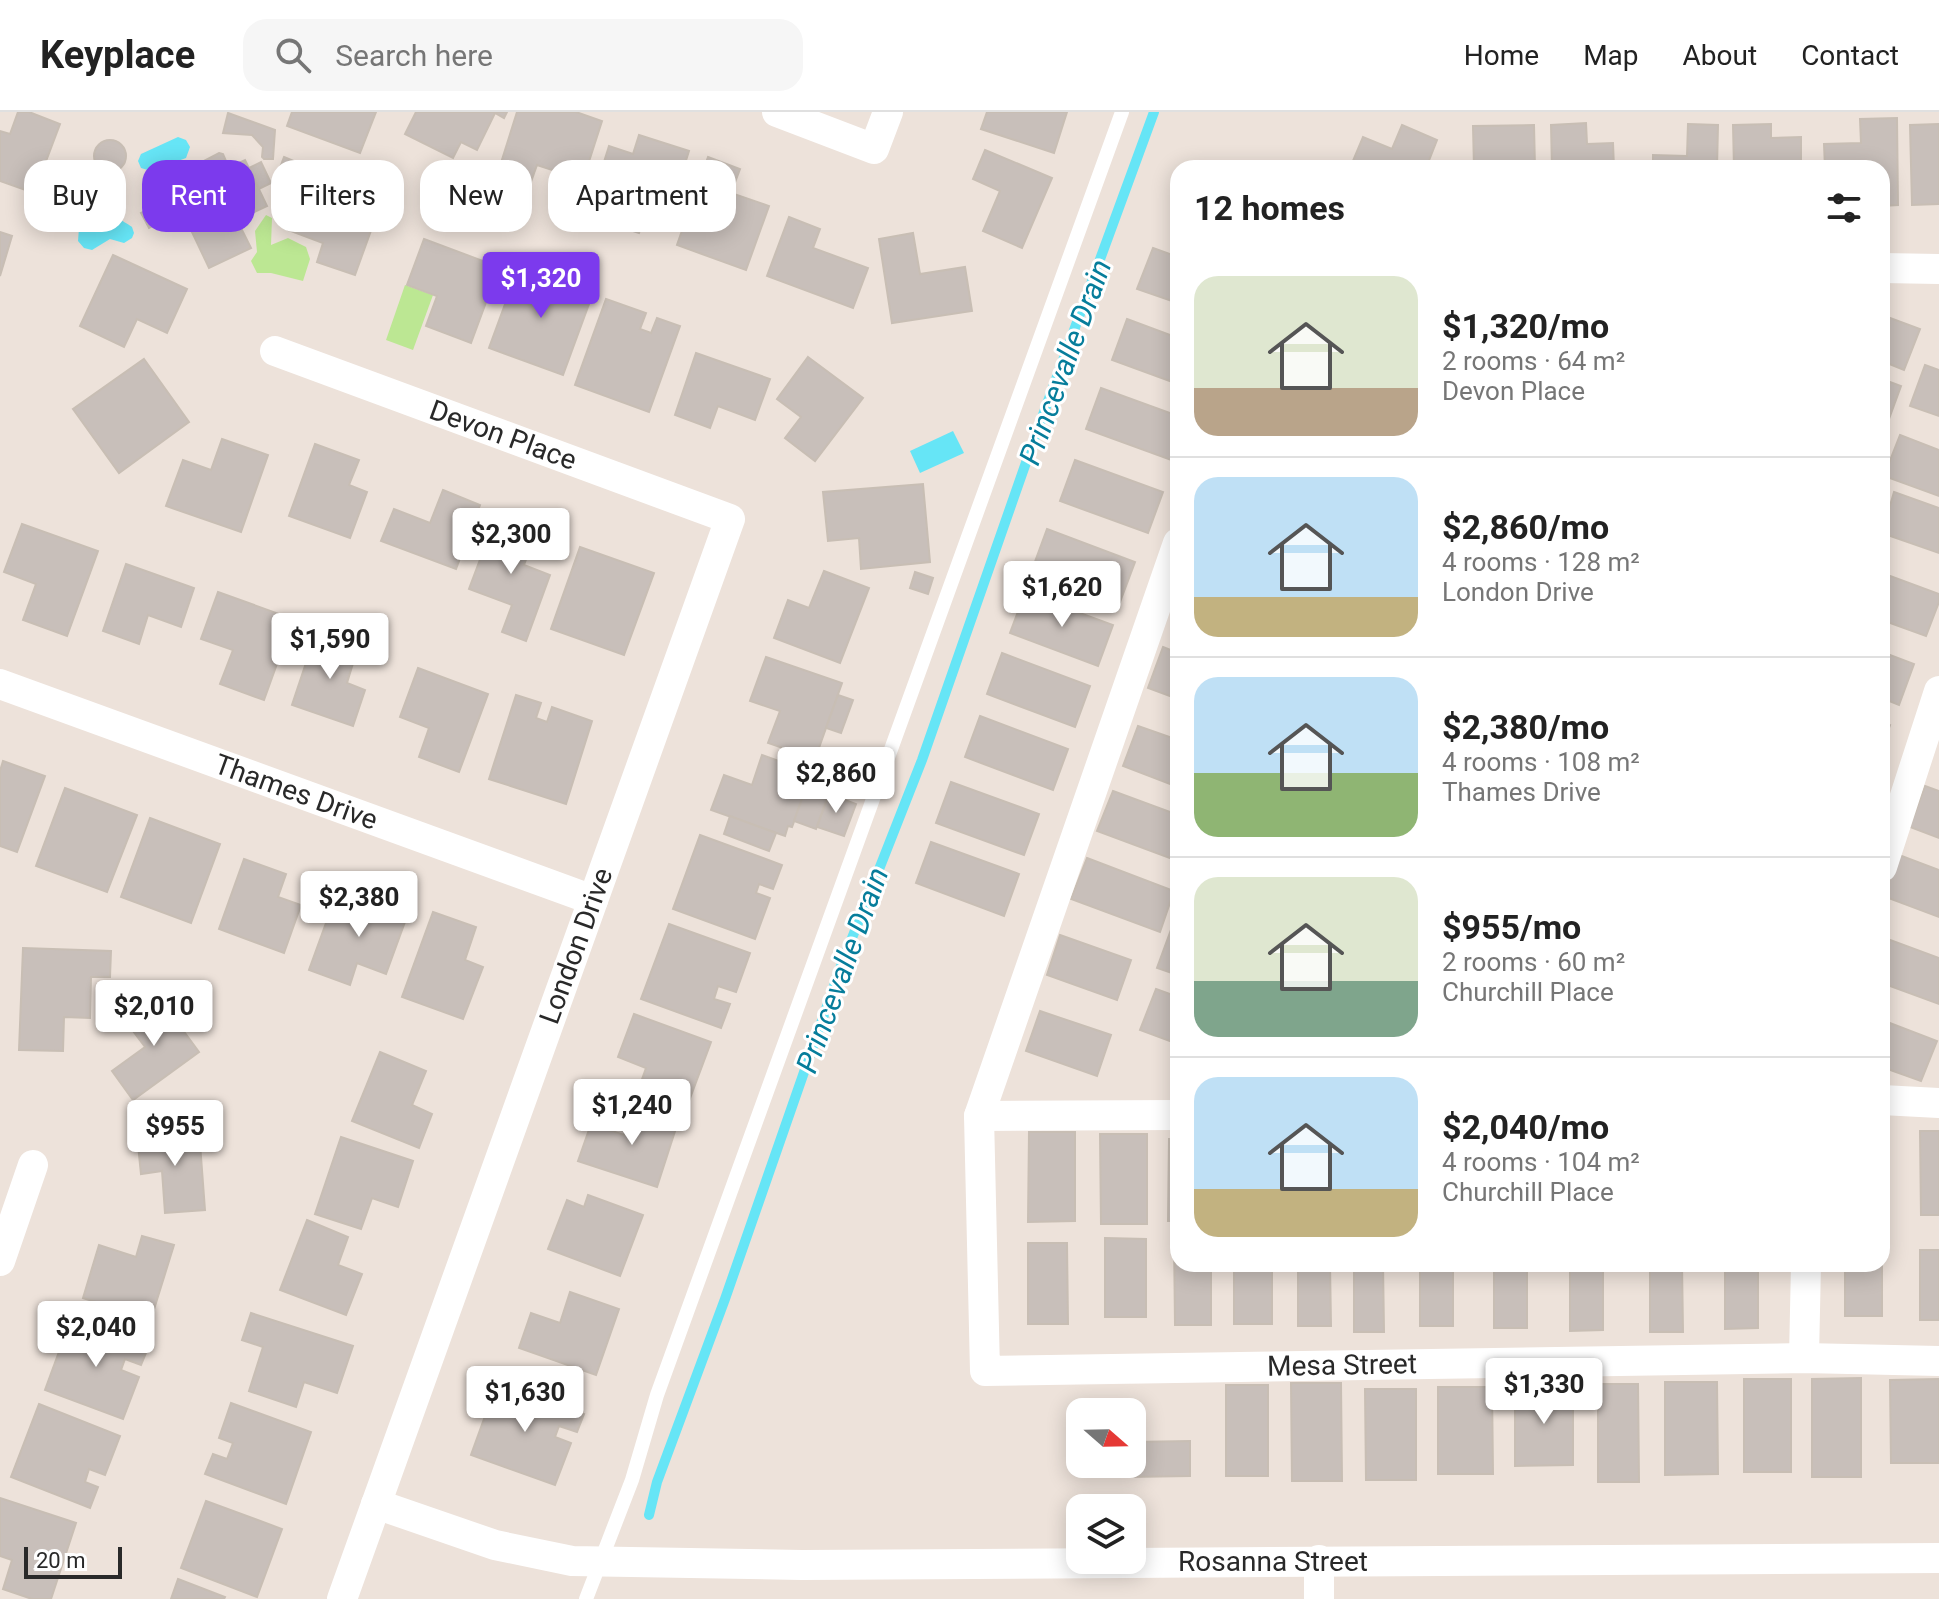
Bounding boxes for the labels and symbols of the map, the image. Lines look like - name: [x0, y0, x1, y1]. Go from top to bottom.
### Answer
- pin: $1,320: [476, 252, 606, 320]
- water label: Princevalle Drain: [1012, 255, 1118, 469]
- street label: Devon Place: [425, 393, 581, 477]
- pin: $2,300: [446, 508, 576, 576]
- pin: $1,620: [997, 561, 1127, 629]
- pin: $1,590: [265, 613, 395, 681]
- street label: Thames Drive: [210, 747, 382, 837]
- pin: $2,860: [771, 747, 901, 815]
- street label: London Drive: [533, 863, 619, 1029]
- water label: Princevalle Drain: [789, 863, 895, 1077]
- pin: $2,380: [294, 871, 424, 939]
- pin: $2,010: [89, 980, 219, 1048]
- pin: $1,240: [567, 1079, 697, 1147]
- pin: $955: [128, 1100, 222, 1168]
- pin: $2,040: [31, 1301, 161, 1369]
- street label: Mesa Street: [1267, 1347, 1417, 1383]
- pin: $1,330: [1479, 1358, 1609, 1426]
- pin: $1,630: [460, 1366, 590, 1434]
- north arrow: [1066, 1398, 1146, 1478]
- scale bar: [24, 1543, 122, 1579]
- street label: Rosanna Street: [1178, 1545, 1368, 1578]

